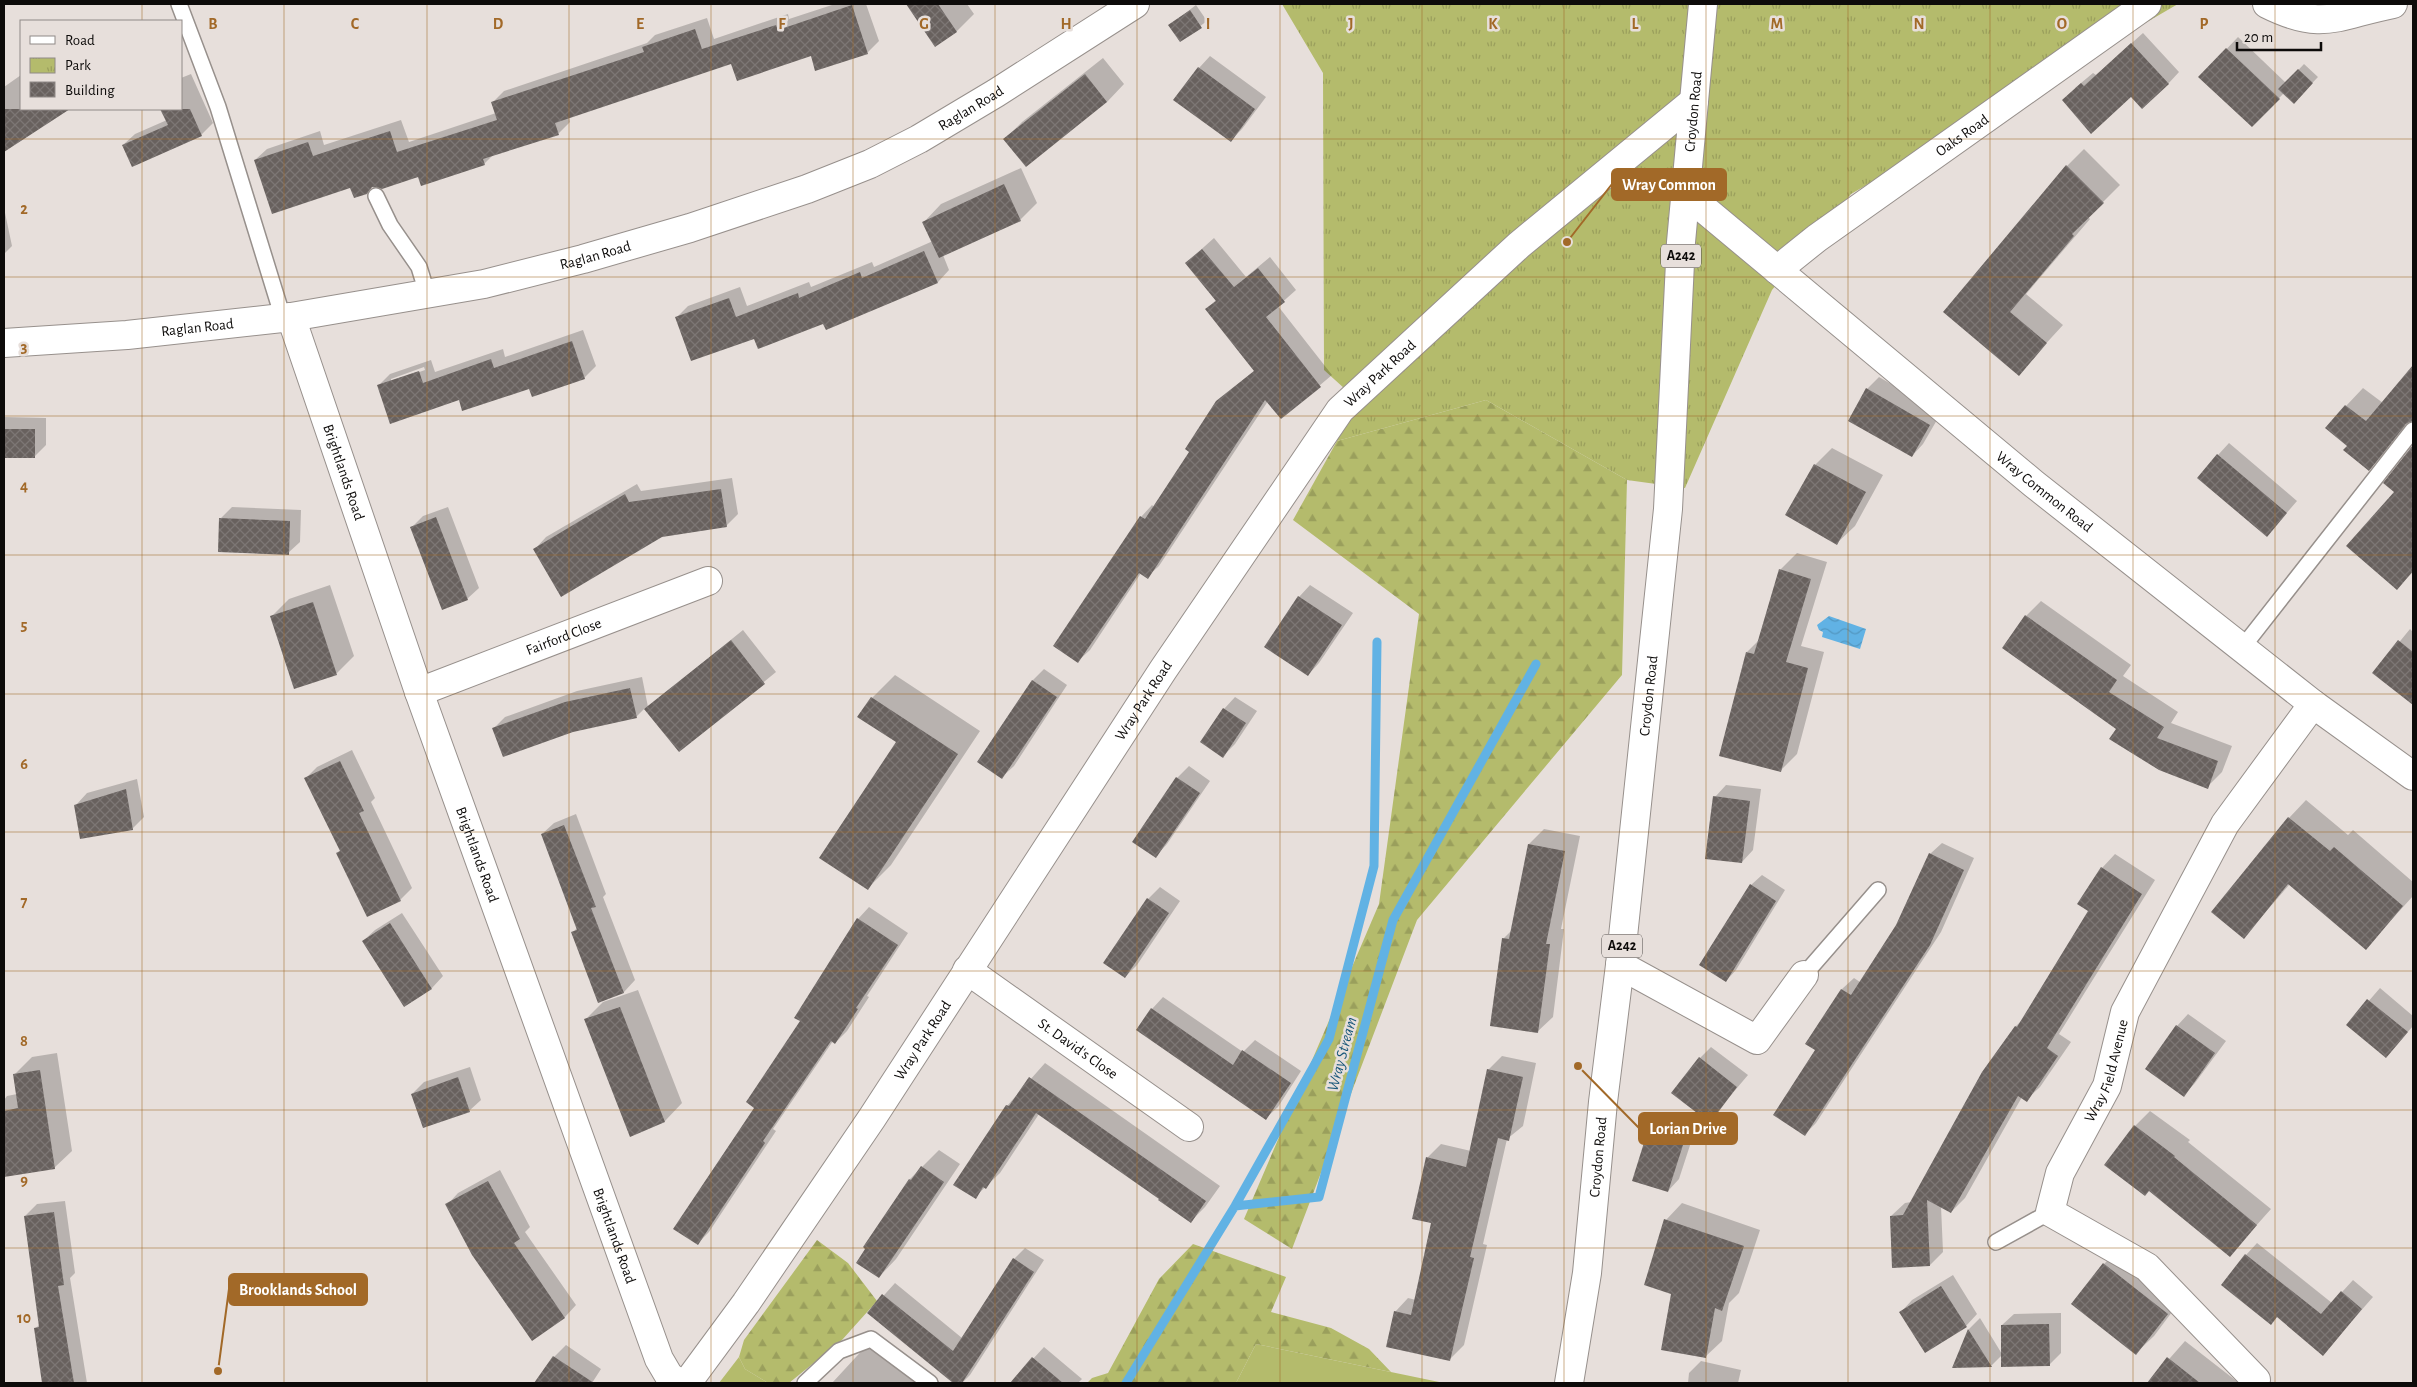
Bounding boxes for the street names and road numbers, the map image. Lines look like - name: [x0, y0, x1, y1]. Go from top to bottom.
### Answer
- street label: Croydon Road: [1682, 71, 1704, 153]
- street label: Raglan Road: [936, 83, 1006, 133]
- street label: Oaks Road: [1933, 111, 1992, 159]
- street label: Raglan Road: [558, 238, 633, 272]
- road number: A242: [1661, 245, 1701, 268]
- street label: Raglan Road: [160, 316, 235, 339]
- street label: Wray Park Road: [1341, 337, 1419, 410]
- street label: Brightlands Road: [321, 422, 367, 522]
- street label: Wray Common Road: [1993, 448, 2096, 535]
- street label: Fairford Close: [524, 615, 604, 658]
- street label: Croydon Road: [1637, 655, 1660, 737]
- street label: Wray Park Road: [1112, 658, 1175, 743]
- street label: Brightlands Road: [453, 805, 502, 904]
- road number: A242: [1602, 934, 1642, 958]
- street label: Wray Park Road: [891, 998, 954, 1083]
- street label: St. David's Close: [1036, 1015, 1121, 1082]
- street label: Wray Field Avenue: [2082, 1018, 2130, 1124]
- street label: Croydon Road: [1587, 1116, 1609, 1198]
- street label: Brightlands Road: [591, 1186, 639, 1286]

